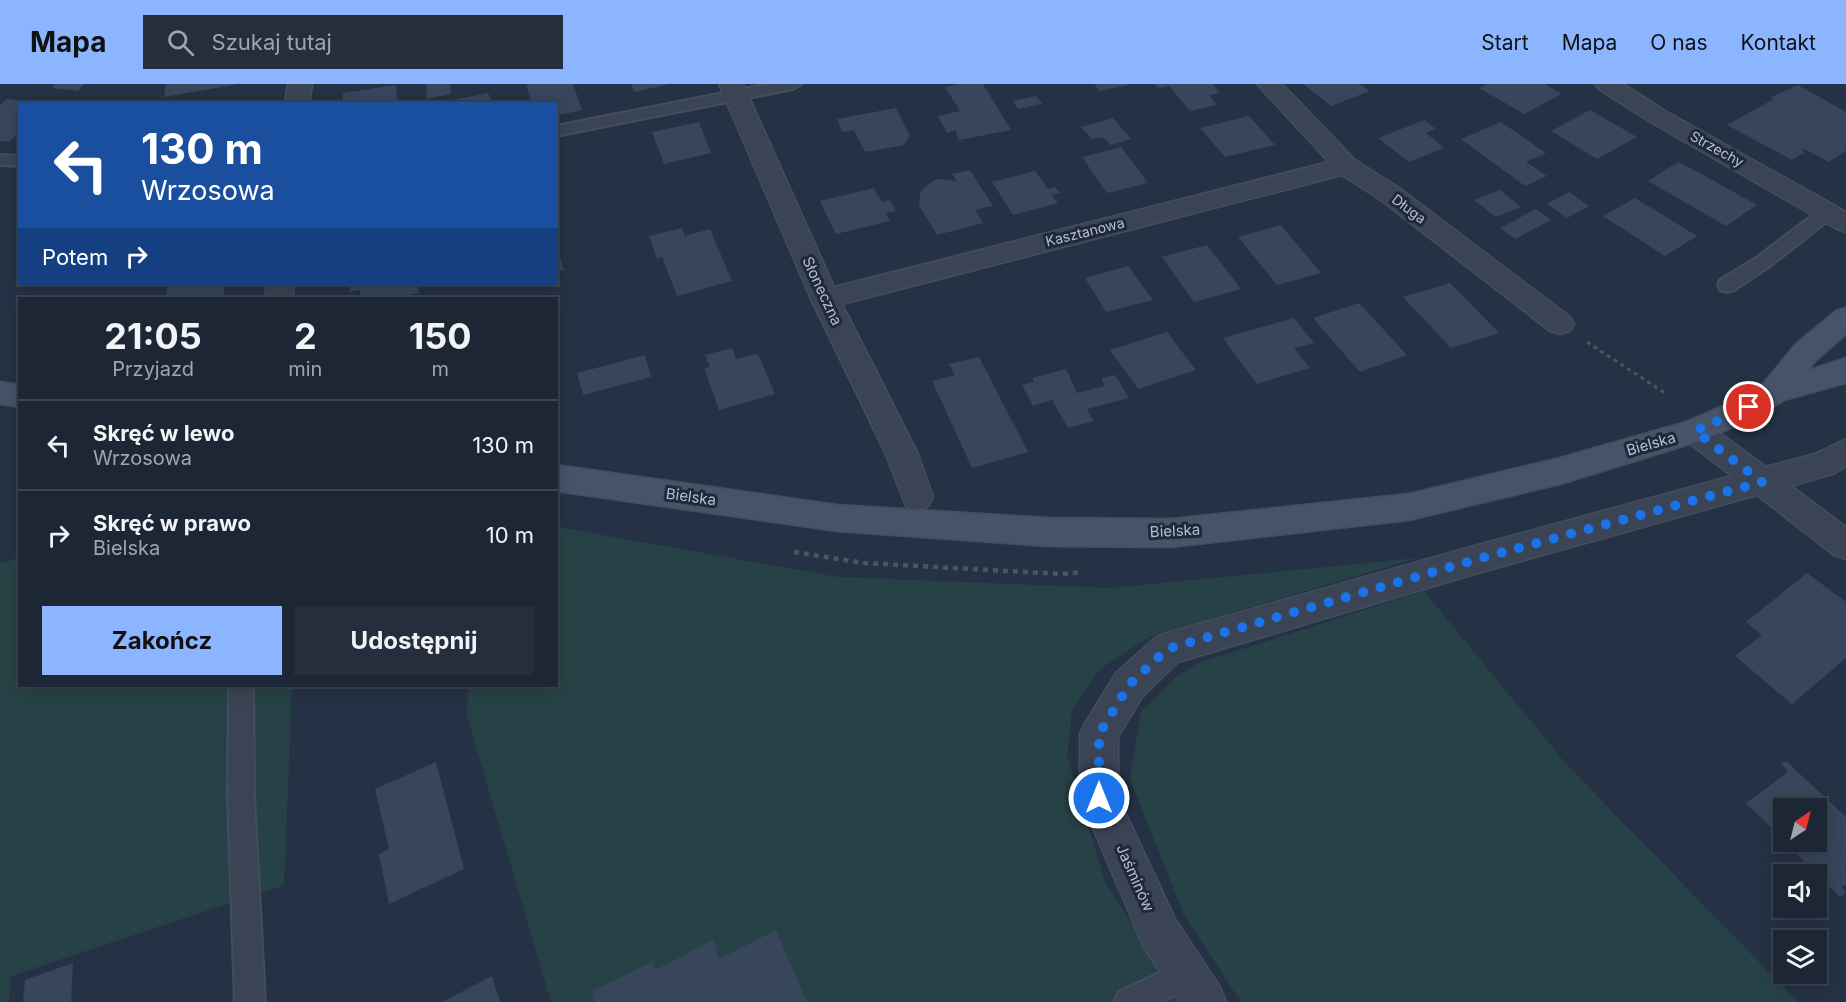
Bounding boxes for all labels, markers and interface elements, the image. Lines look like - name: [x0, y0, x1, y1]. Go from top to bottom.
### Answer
- search box: [143, 15, 563, 69]
- text: Mapa: [30, 25, 107, 59]
- icon: search: [164, 26, 197, 59]
- text: Szukaj tutaj: [212, 29, 332, 55]
- text: Start: [1481, 30, 1529, 55]
- text: Mapa: [1562, 30, 1617, 55]
- text: O nas: [1650, 30, 1708, 55]
- text: Kontakt: [1741, 30, 1816, 55]
- text: 130 m: [141, 123, 263, 174]
- icon: left: [42, 126, 120, 204]
- street label: Strzechy: [1688, 127, 1747, 170]
- text: Wrzosowa: [141, 174, 275, 207]
- street label: Długa: [1389, 190, 1430, 227]
- street label: Kasztanowa: [1044, 214, 1126, 250]
- icon: right: [120, 240, 153, 273]
- text: Potem: [42, 244, 108, 270]
- street label: Słoneczna: [798, 253, 847, 328]
- text: 21:05: [104, 314, 202, 358]
- text: 2: [294, 314, 317, 358]
- text: 150: [409, 314, 472, 358]
- text: Przyjazd: [112, 357, 194, 381]
- text: min: [288, 357, 322, 381]
- text: m: [431, 357, 449, 381]
- pin: [1723, 381, 1774, 432]
- icon: arrive: [1732, 390, 1765, 423]
- text: Skręć w lewo: [93, 420, 234, 446]
- street label: Bielska: [1624, 427, 1678, 460]
- icon: left: [42, 429, 75, 462]
- text: 130 m: [472, 432, 534, 458]
- text: Wrzosowa: [93, 446, 192, 470]
- street label: Bielska: [665, 484, 717, 509]
- text: Skręć w prawo: [93, 510, 251, 536]
- icon: right: [42, 519, 75, 552]
- street label: Bielska: [1149, 520, 1201, 541]
- text: 10 m: [486, 522, 534, 548]
- text: Bielska: [93, 536, 160, 560]
- button: Zakończ: [42, 606, 282, 675]
- button: Udostępnij: [294, 606, 534, 675]
- position arrow: [1067, 766, 1131, 830]
- north arrow: [1773, 798, 1827, 852]
- map controls: [1773, 798, 1827, 984]
- street label: Jaśminów: [1112, 841, 1159, 914]
- button: sound: [1773, 864, 1827, 918]
- button: layers: [1773, 930, 1827, 984]

